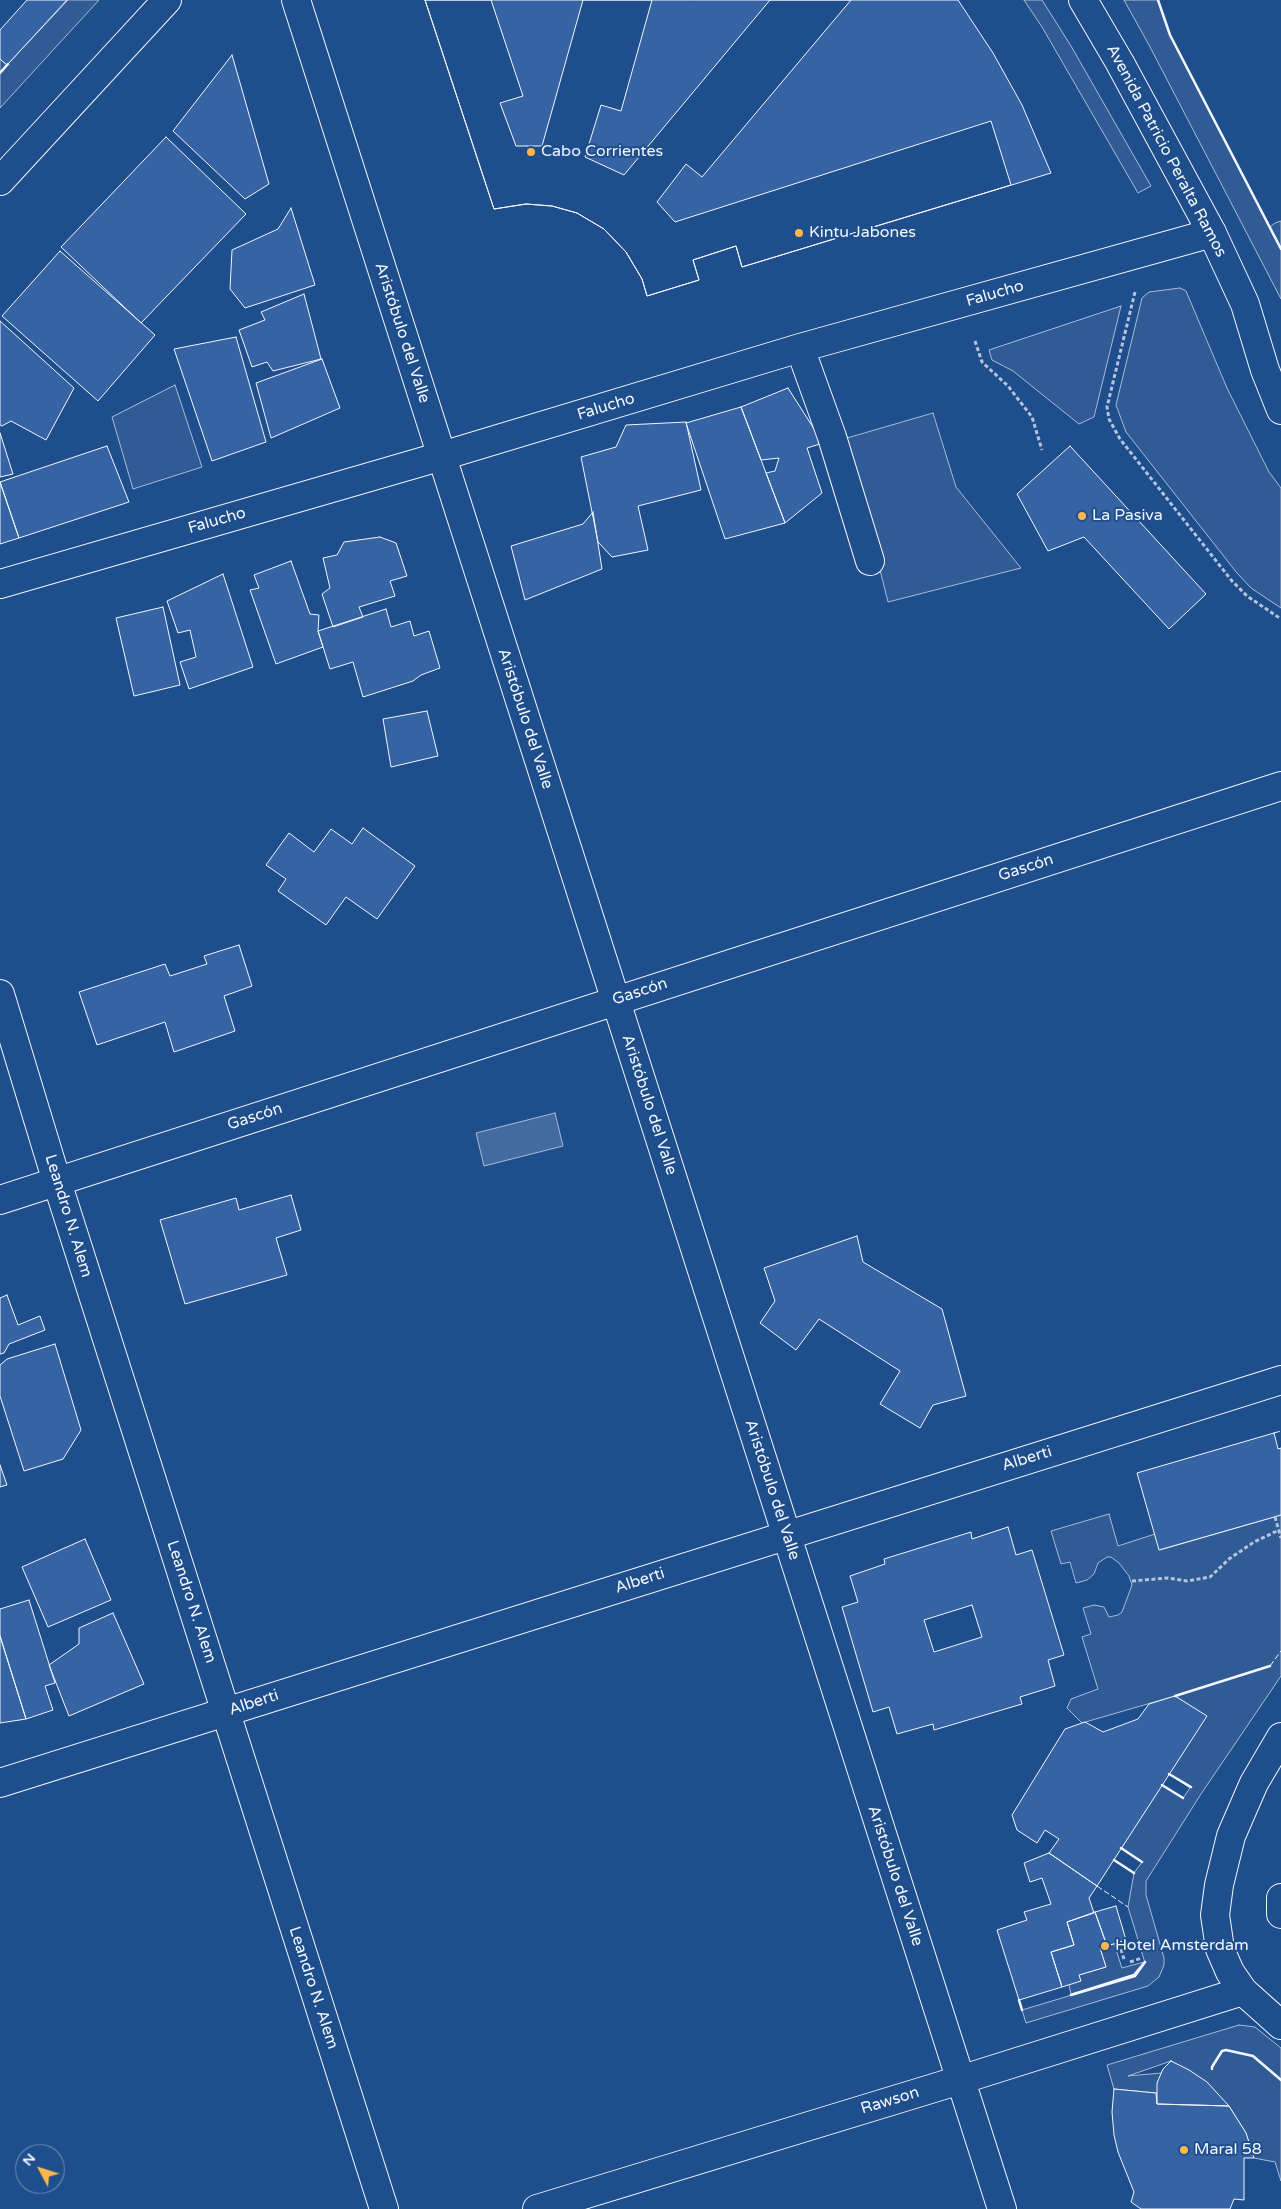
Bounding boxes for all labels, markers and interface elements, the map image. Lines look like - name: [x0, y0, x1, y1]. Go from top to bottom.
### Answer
- street label: Avenida Patricio Peralta Ramos: [1102, 41, 1230, 261]
- place label: Cabo Corrientes: [541, 142, 663, 162]
- marker: Cabo Corrientes: [525, 146, 537, 158]
- place label: Kintu Jabones: [809, 223, 916, 243]
- marker: Kintu Jabones: [793, 227, 805, 239]
- street label: Aristóbulo del Valle: [370, 260, 434, 406]
- street label: Falucho: [964, 277, 1026, 311]
- street label: Falucho: [575, 389, 637, 425]
- street label: Falucho: [186, 504, 248, 538]
- place label: La Pasiva: [1092, 506, 1163, 526]
- marker: La Pasiva: [1076, 510, 1088, 522]
- street label: Aristóbulo del Valle: [493, 646, 557, 792]
- street label: Gascón: [996, 850, 1056, 886]
- street label: Gascón: [610, 974, 670, 1010]
- street label: Aristóbulo del Valle: [617, 1032, 681, 1178]
- street label: Gascón: [225, 1099, 285, 1135]
- street label: Leandro N. Alem: [40, 1152, 96, 1280]
- street label: Aristóbulo del Valle: [740, 1417, 804, 1563]
- street label: Alberti: [1000, 1442, 1054, 1476]
- street label: Leandro N. Alem: [162, 1538, 220, 1666]
- street label: Alberti: [613, 1564, 667, 1598]
- street label: Alberti: [227, 1686, 281, 1720]
- street label: Aristóbulo del Valle: [863, 1803, 927, 1949]
- street label: Leandro N. Alem: [284, 1924, 342, 2052]
- place label: Hotel Amsterdam: [1115, 1936, 1249, 1956]
- marker: Hotel Amsterdam: [1099, 1940, 1111, 1952]
- street label: Rawson: [858, 2083, 922, 2119]
- place label: Maral 58: [1194, 2140, 1262, 2160]
- north arrow: [15, 2144, 65, 2194]
- marker: Maral 58: [1178, 2144, 1190, 2156]
- text: N: [19, 2150, 39, 2169]

